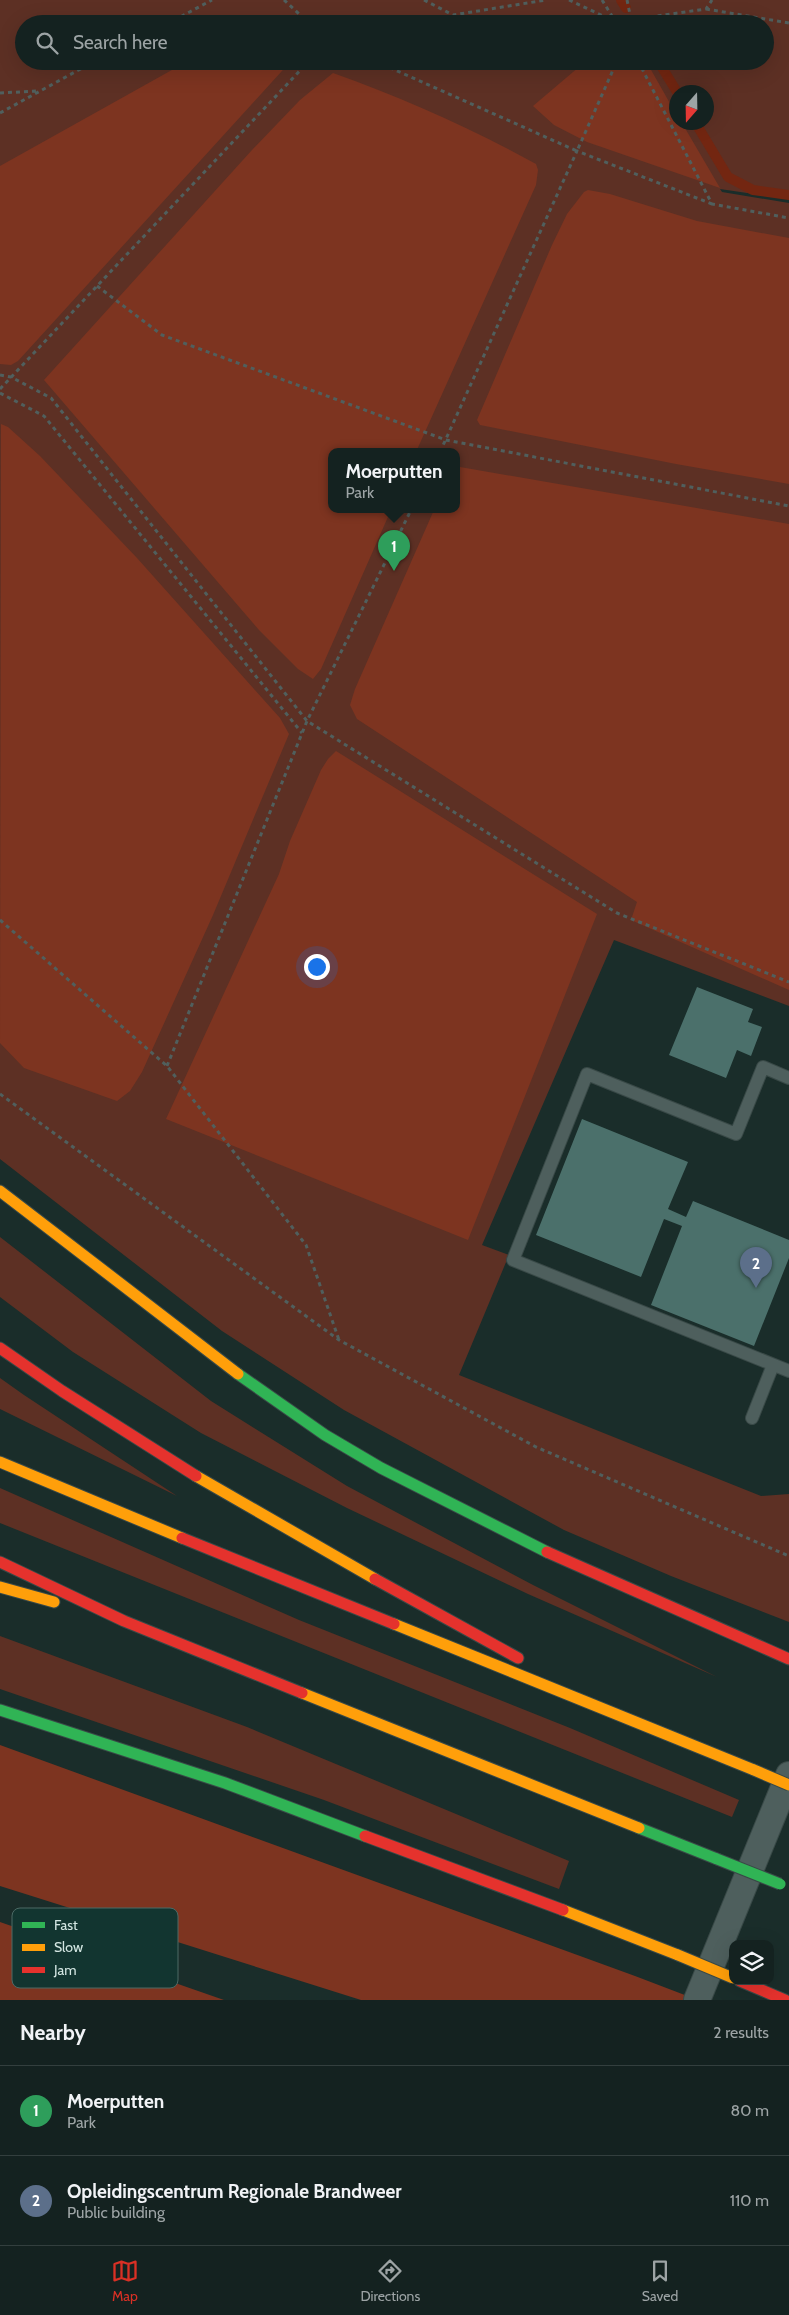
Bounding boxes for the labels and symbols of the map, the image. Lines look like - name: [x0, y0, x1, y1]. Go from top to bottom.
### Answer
- north arrow: [669, 85, 714, 130]
- pin: 1: [378, 530, 410, 571]
- your location: [304, 954, 330, 980]
- pin: 2: [740, 1247, 772, 1288]
- legend: [12, 1908, 178, 1988]
- text: Fast: [54, 1916, 78, 1934]
- text: Slow: [54, 1938, 83, 1956]
- text: Jam: [53, 1961, 76, 1979]

